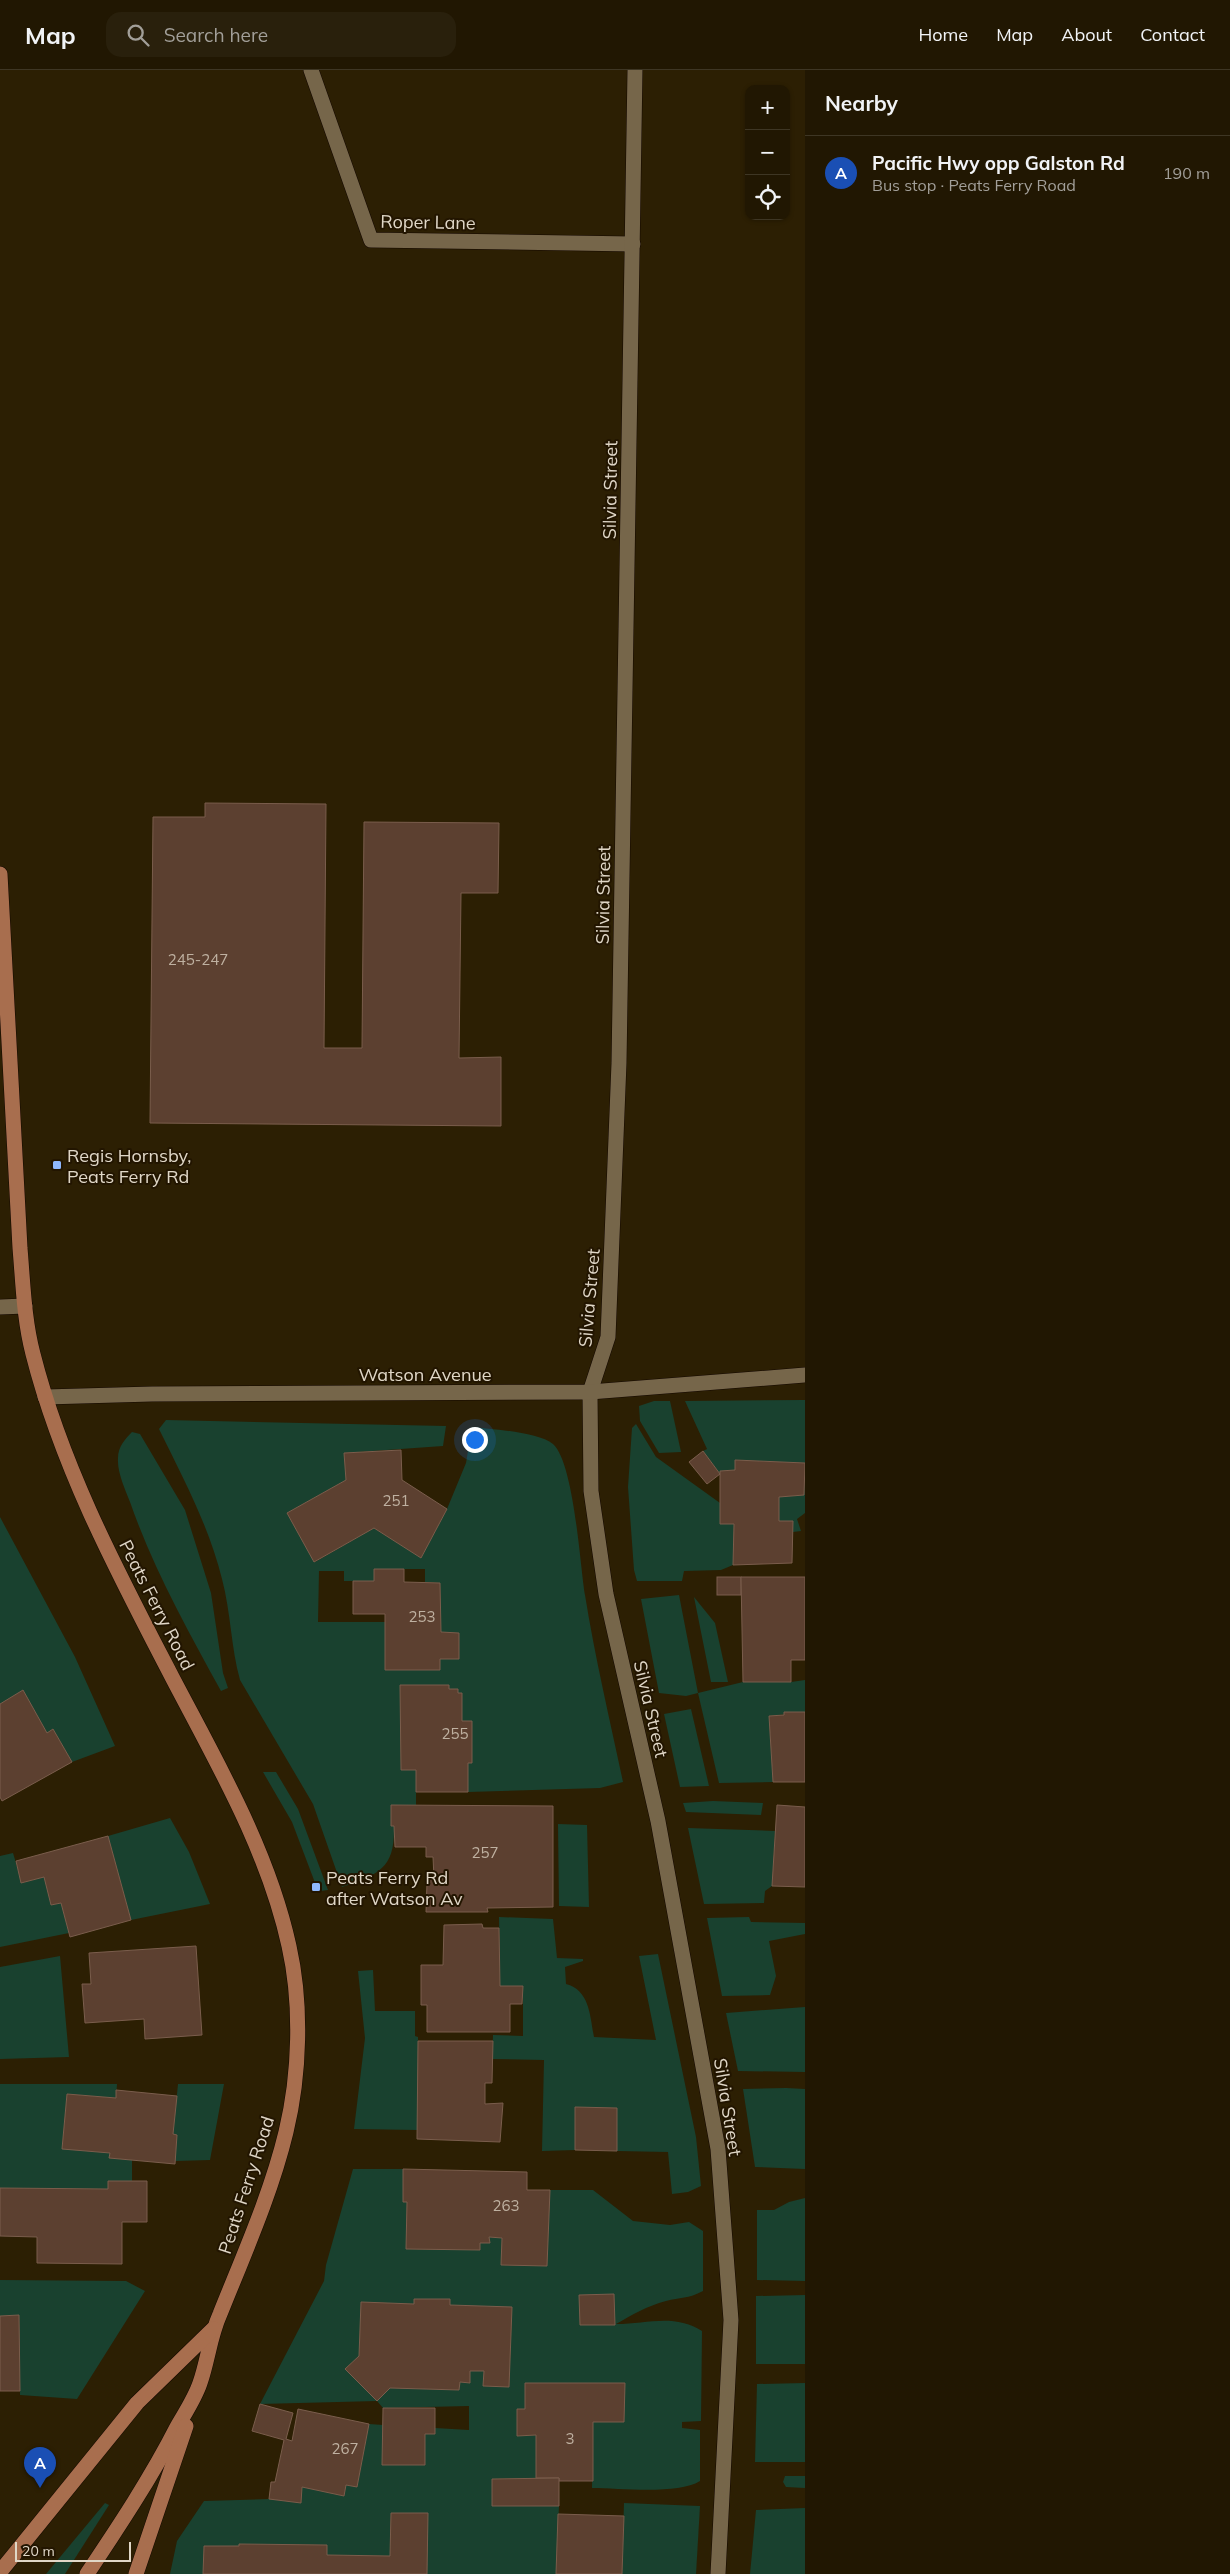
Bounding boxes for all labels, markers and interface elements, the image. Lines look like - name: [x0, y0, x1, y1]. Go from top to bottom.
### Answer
- search box: [106, 12, 456, 57]
- text: Map: [25, 20, 76, 50]
- icon: search: [124, 21, 152, 49]
- text: Search here: [164, 23, 268, 47]
- text: Home: [918, 23, 968, 46]
- text: Map: [996, 23, 1033, 46]
- text: About: [1061, 23, 1112, 46]
- text: Contact: [1140, 23, 1205, 46]
- map controls: [745, 85, 790, 220]
- button: +: [745, 85, 790, 130]
- text: Nearby: [825, 90, 898, 116]
- button: −: [745, 130, 790, 175]
- text: Pacific Hwy opp Galston Rd: [872, 151, 1125, 175]
- text: A: [835, 163, 847, 183]
- text: 190 m: [1163, 163, 1210, 183]
- button: locate: [745, 175, 790, 220]
- text: Bus stop · Peats Ferry Road: [872, 175, 1076, 195]
- street label: Roper Lane: [380, 210, 476, 234]
- street label: Silvia Street: [598, 440, 622, 540]
- street label: Silvia Street: [591, 845, 615, 945]
- house number: 245-247: [168, 950, 228, 969]
- place label: Regis Hornsby, Peats Ferry Rd: [67, 1144, 191, 1188]
- marker: Regis Hornsby, Peats Ferry Rd: [51, 1159, 63, 1171]
- street label: Silvia Street: [573, 1248, 605, 1348]
- street label: Watson Avenue: [358, 1363, 492, 1386]
- your location: [462, 1427, 488, 1453]
- house number: 251: [382, 1491, 410, 1510]
- street label: Peats Ferry Road: [114, 1536, 200, 1674]
- house number: 253: [408, 1607, 436, 1626]
- street label: Silvia Street: [629, 1658, 673, 1760]
- house number: 255: [441, 1724, 469, 1743]
- house number: 257: [471, 1843, 499, 1862]
- place label: Peats Ferry Rd after Watson Av: [326, 1866, 463, 1910]
- marker: Peats Ferry Rd after Watson Av: [310, 1881, 322, 1893]
- street label: Silvia Street: [709, 2056, 747, 2158]
- street label: Peats Ferry Road: [213, 2113, 279, 2257]
- house number: 263: [492, 2196, 520, 2215]
- house number: 3: [565, 2429, 575, 2448]
- house number: 267: [331, 2439, 359, 2458]
- pin: A: [24, 2447, 56, 2488]
- scale bar: [15, 2539, 131, 2562]
- text: 20 m: [22, 2542, 55, 2560]

